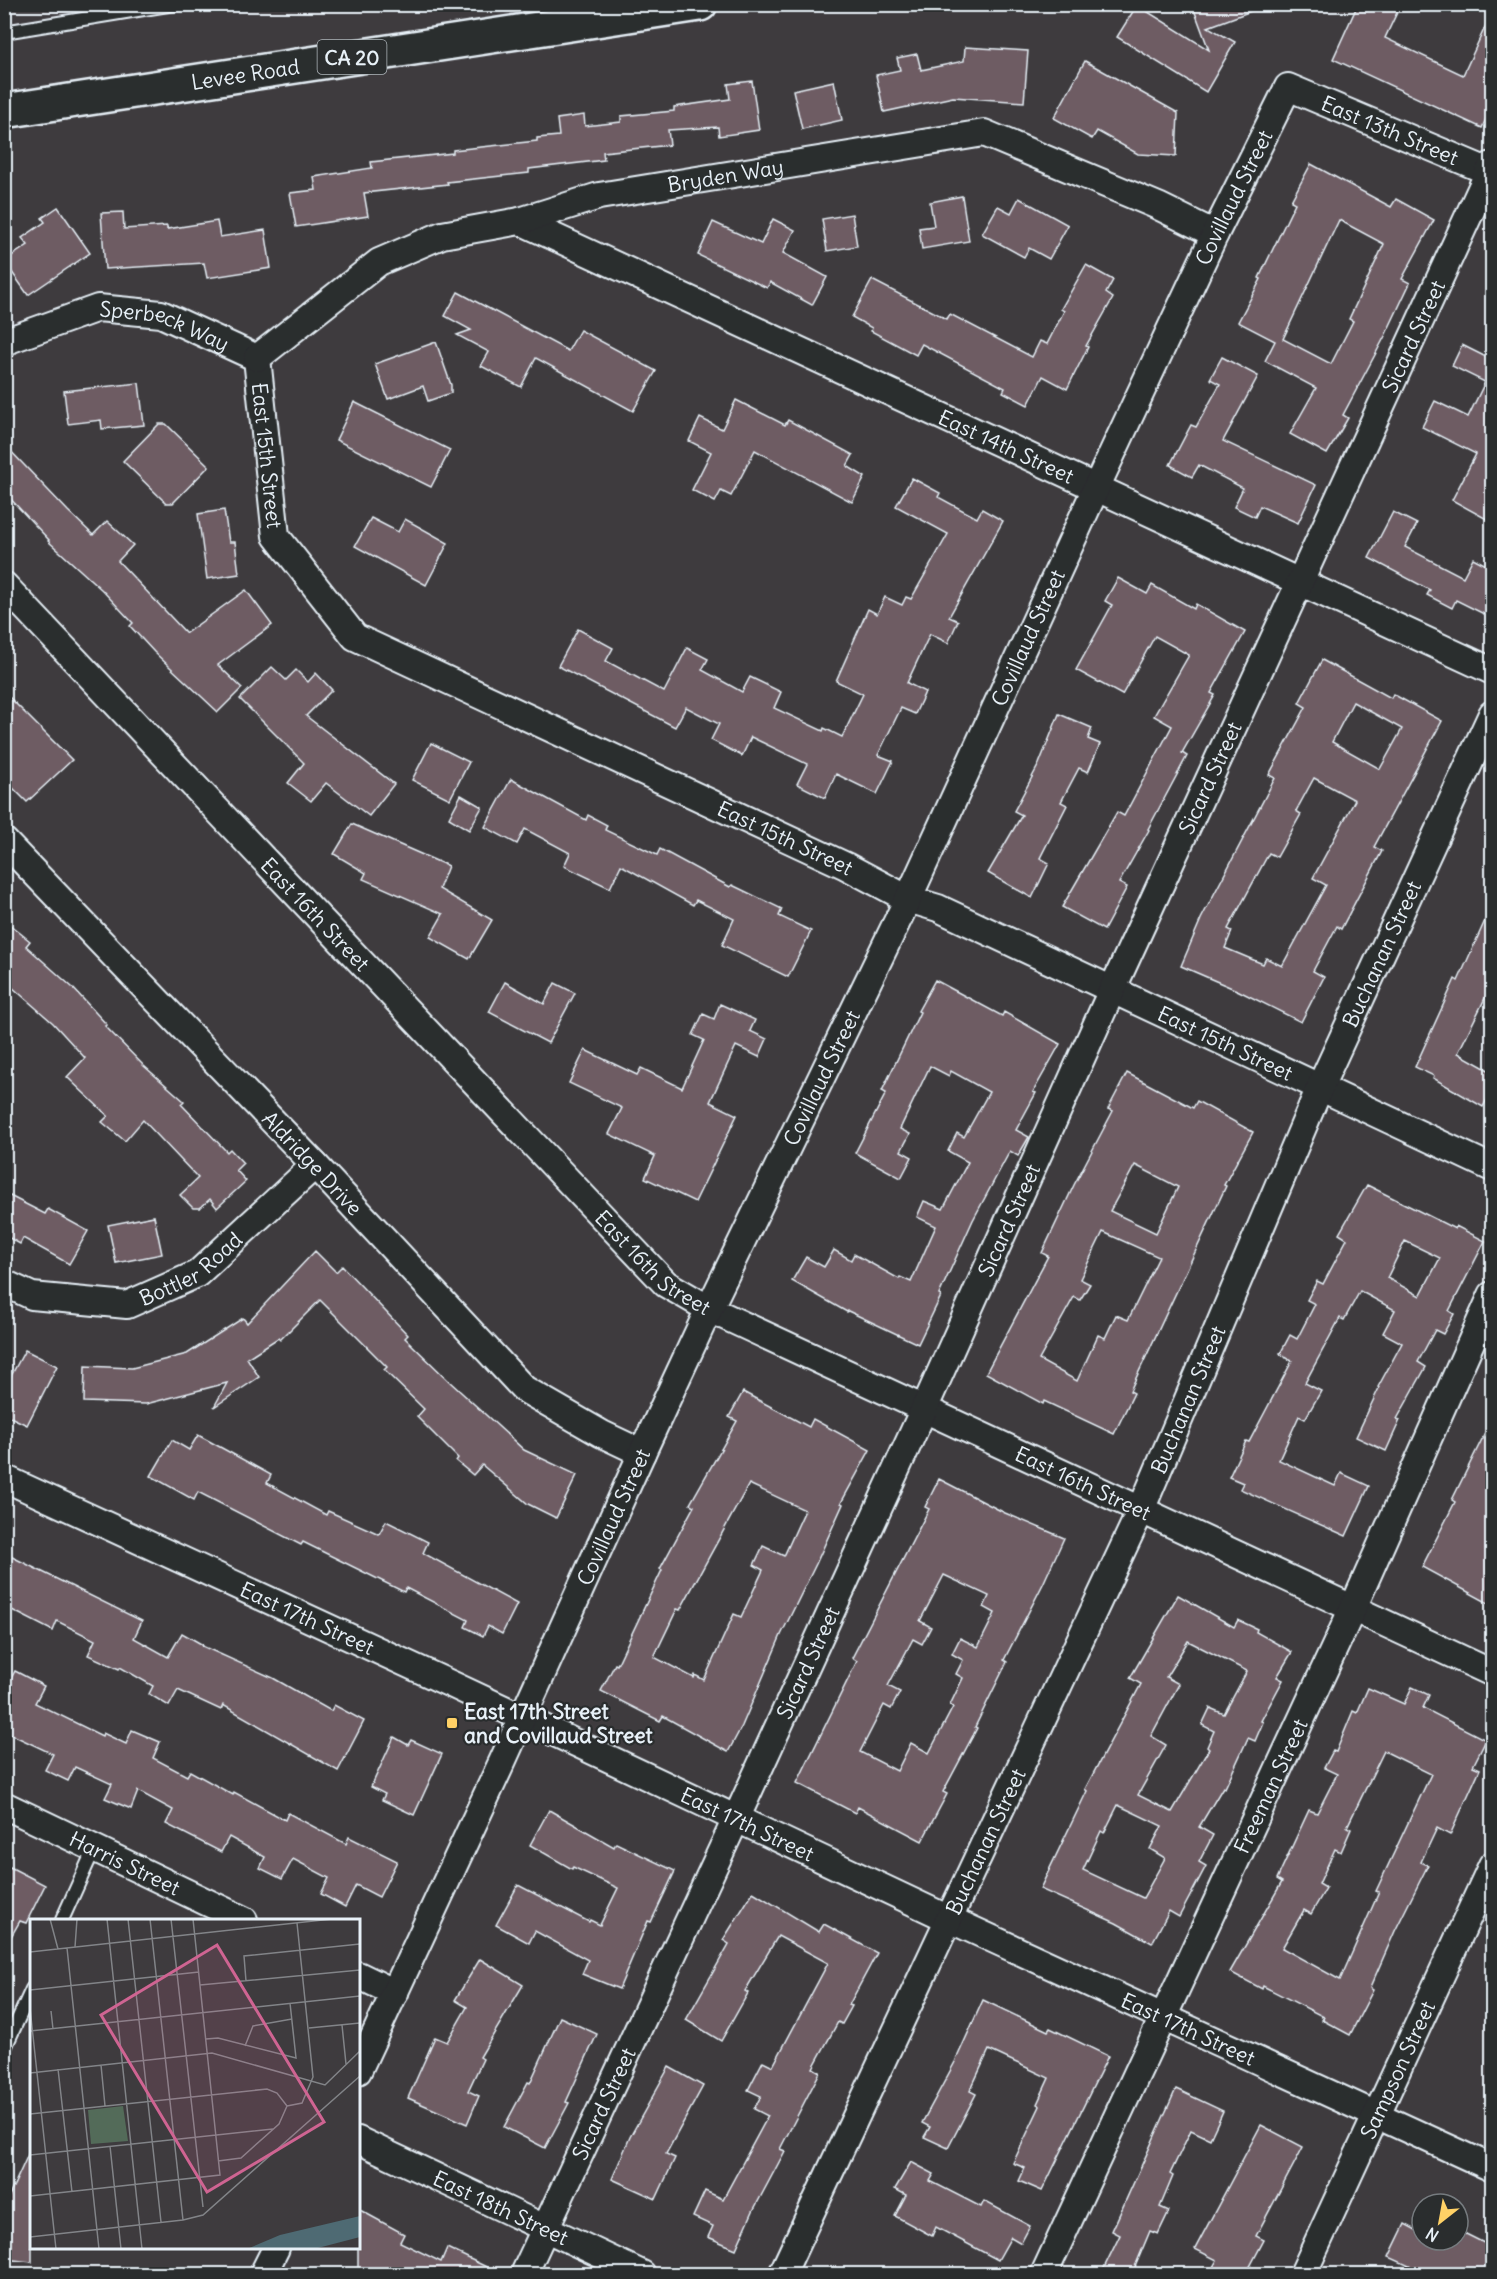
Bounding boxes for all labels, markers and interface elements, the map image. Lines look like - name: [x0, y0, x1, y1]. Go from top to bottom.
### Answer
- road number: CA 20: [318, 40, 386, 74]
- street label: Levee Road: [189, 52, 301, 96]
- street label: East 13th Street: [1317, 89, 1463, 171]
- street label: Covillaud Street: [1189, 125, 1278, 269]
- street label: Bryden Way: [665, 153, 785, 198]
- street label: Sicard Street: [1376, 276, 1451, 397]
- street label: Sperbeck Way: [98, 295, 234, 357]
- street label: East 15th Street: [246, 381, 289, 530]
- street label: East 14th Street: [934, 403, 1079, 489]
- street label: Covillaud Street: [985, 565, 1070, 710]
- street label: Sicard Street: [1172, 717, 1247, 838]
- street label: East 15th Street: [713, 794, 858, 881]
- street label: East 16th Street: [255, 851, 376, 976]
- street label: Buchanan Street: [1336, 876, 1427, 1031]
- street label: East 15th Street: [1153, 1000, 1297, 1086]
- street label: Covillaud Street: [777, 1006, 866, 1150]
- street label: Aldridge Drive: [257, 1105, 368, 1221]
- street label: Sicard Street: [972, 1160, 1046, 1281]
- street label: East 16th Street: [590, 1204, 716, 1321]
- street label: Bottler Road: [135, 1226, 248, 1311]
- street label: Buchanan Street: [1144, 1322, 1231, 1478]
- street label: East 16th Street: [1011, 1440, 1155, 1526]
- street label: Covillaud Street: [570, 1444, 656, 1590]
- street label: East 17th Street: [236, 1575, 379, 1660]
- street label: Sicard Street: [770, 1602, 845, 1723]
- place label: East 17th Street and Covillaud Street: [464, 1698, 654, 1749]
- street label: Freeman Street: [1228, 1714, 1313, 1858]
- marker: East 17th Street and Covillaud Street: [445, 1716, 459, 1730]
- street label: Buchanan Street: [939, 1764, 1031, 1919]
- street label: East 17th Street: [676, 1781, 819, 1867]
- street label: Harris Street: [65, 1825, 185, 1901]
- inset map: [30, 1919, 360, 2249]
- street label: East 17th Street: [1117, 1986, 1260, 2071]
- street label: Sampson Street: [1354, 1997, 1441, 2143]
- street label: Sicard Street: [566, 2043, 641, 2164]
- street label: East 18th Street: [429, 2164, 573, 2251]
- north arrow: [1410, 2192, 1470, 2252]
- text: N: [1422, 2223, 1442, 2246]

